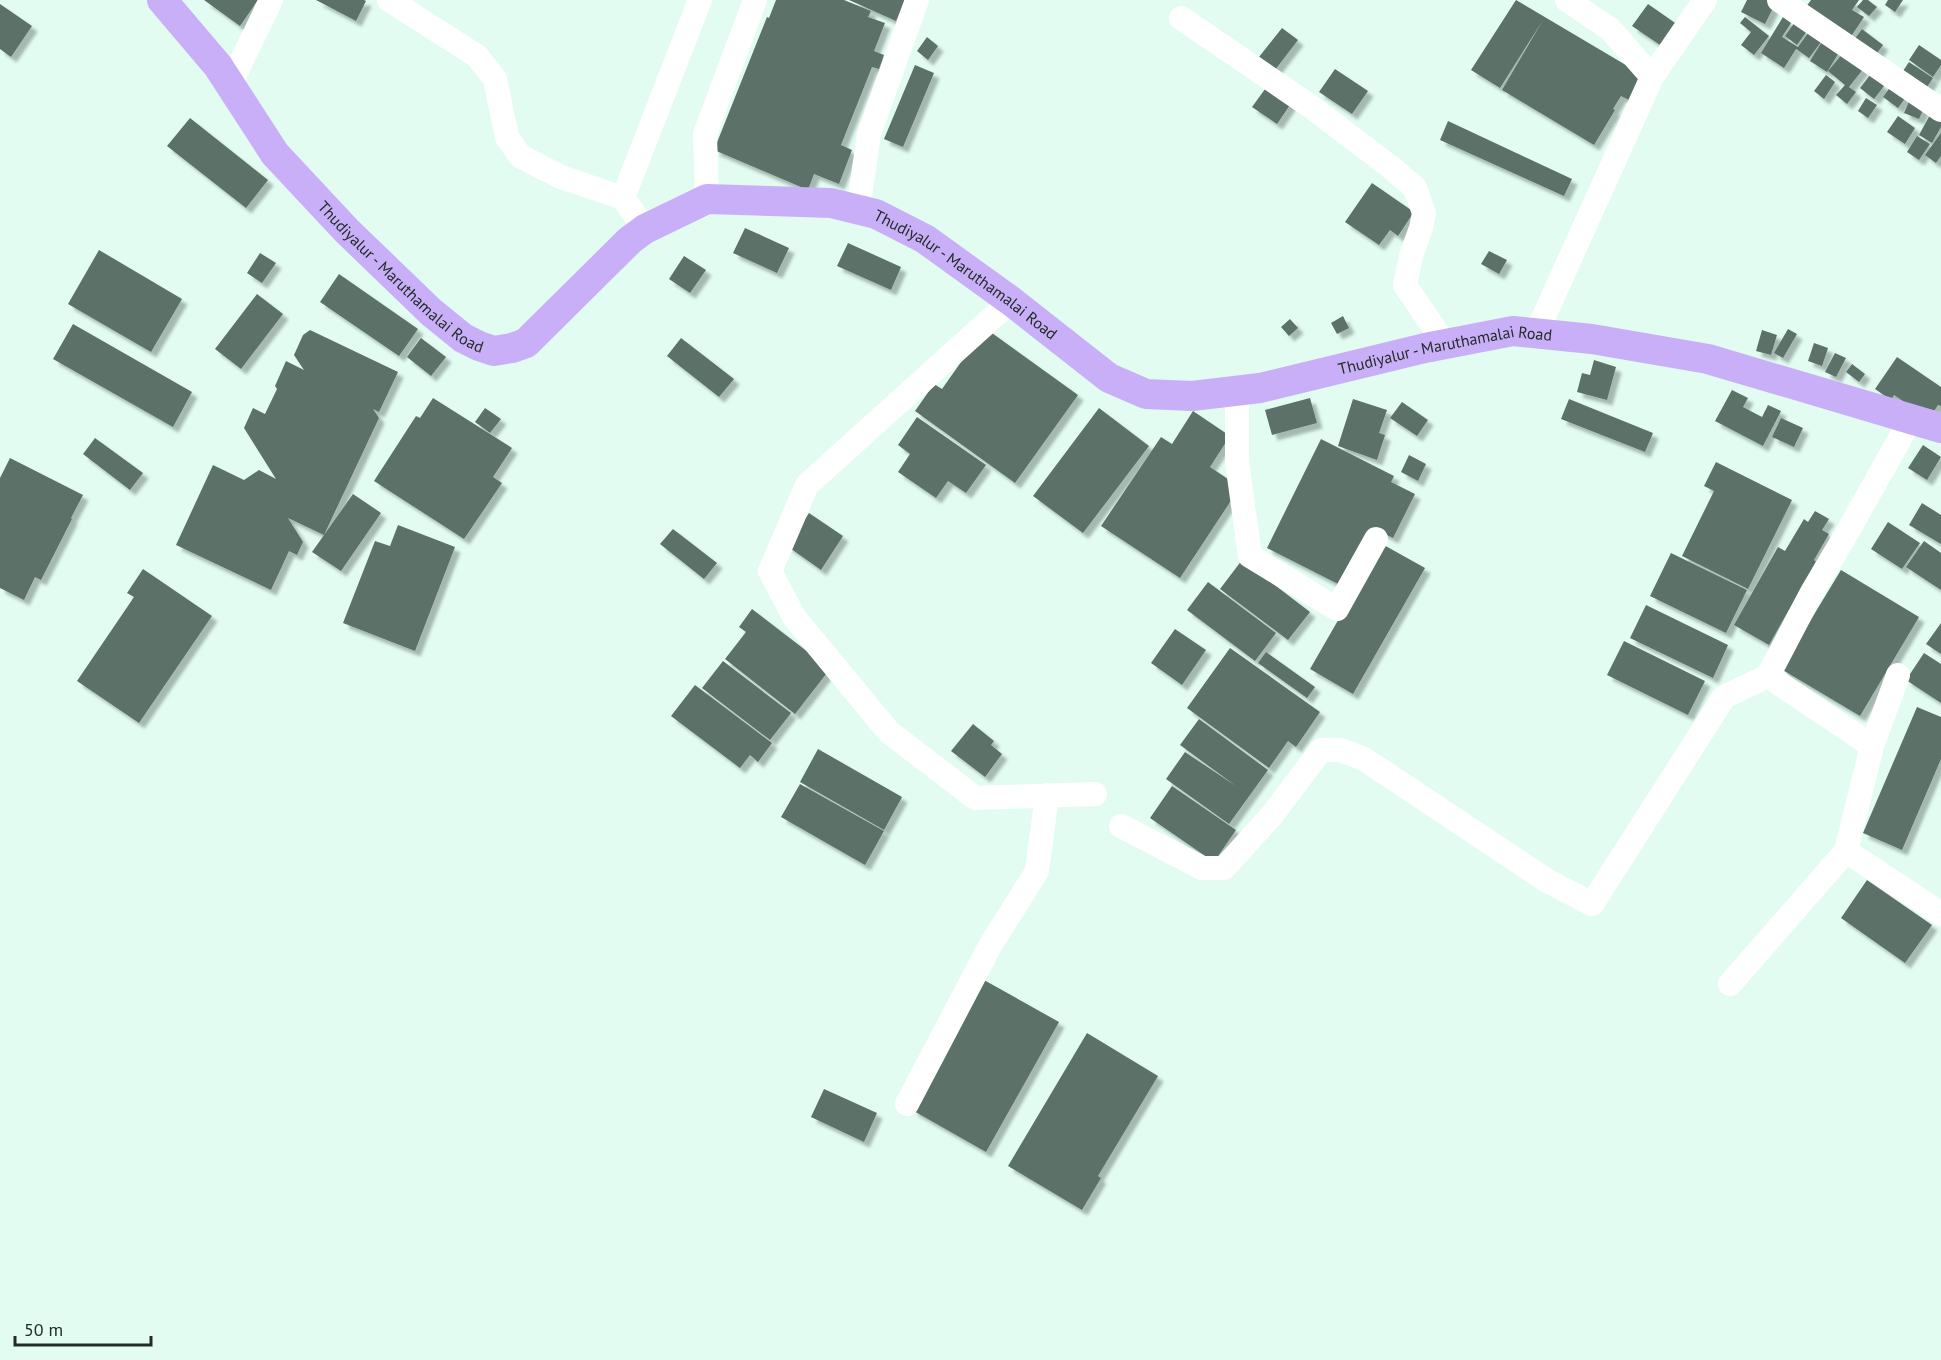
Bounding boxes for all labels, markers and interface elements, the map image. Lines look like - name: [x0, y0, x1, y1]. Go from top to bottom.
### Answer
- street label: Thudiyalur - Maruthamalai Road: [314, 197, 486, 357]
- street label: Thudiyalur - Maruthamalai Road: [871, 205, 1061, 344]
- street label: Thudiyalur - Maruthamalai Road: [1336, 321, 1553, 379]
- scale bar: [15, 1309, 152, 1347]
- text: 50 m: [24, 1318, 63, 1341]

